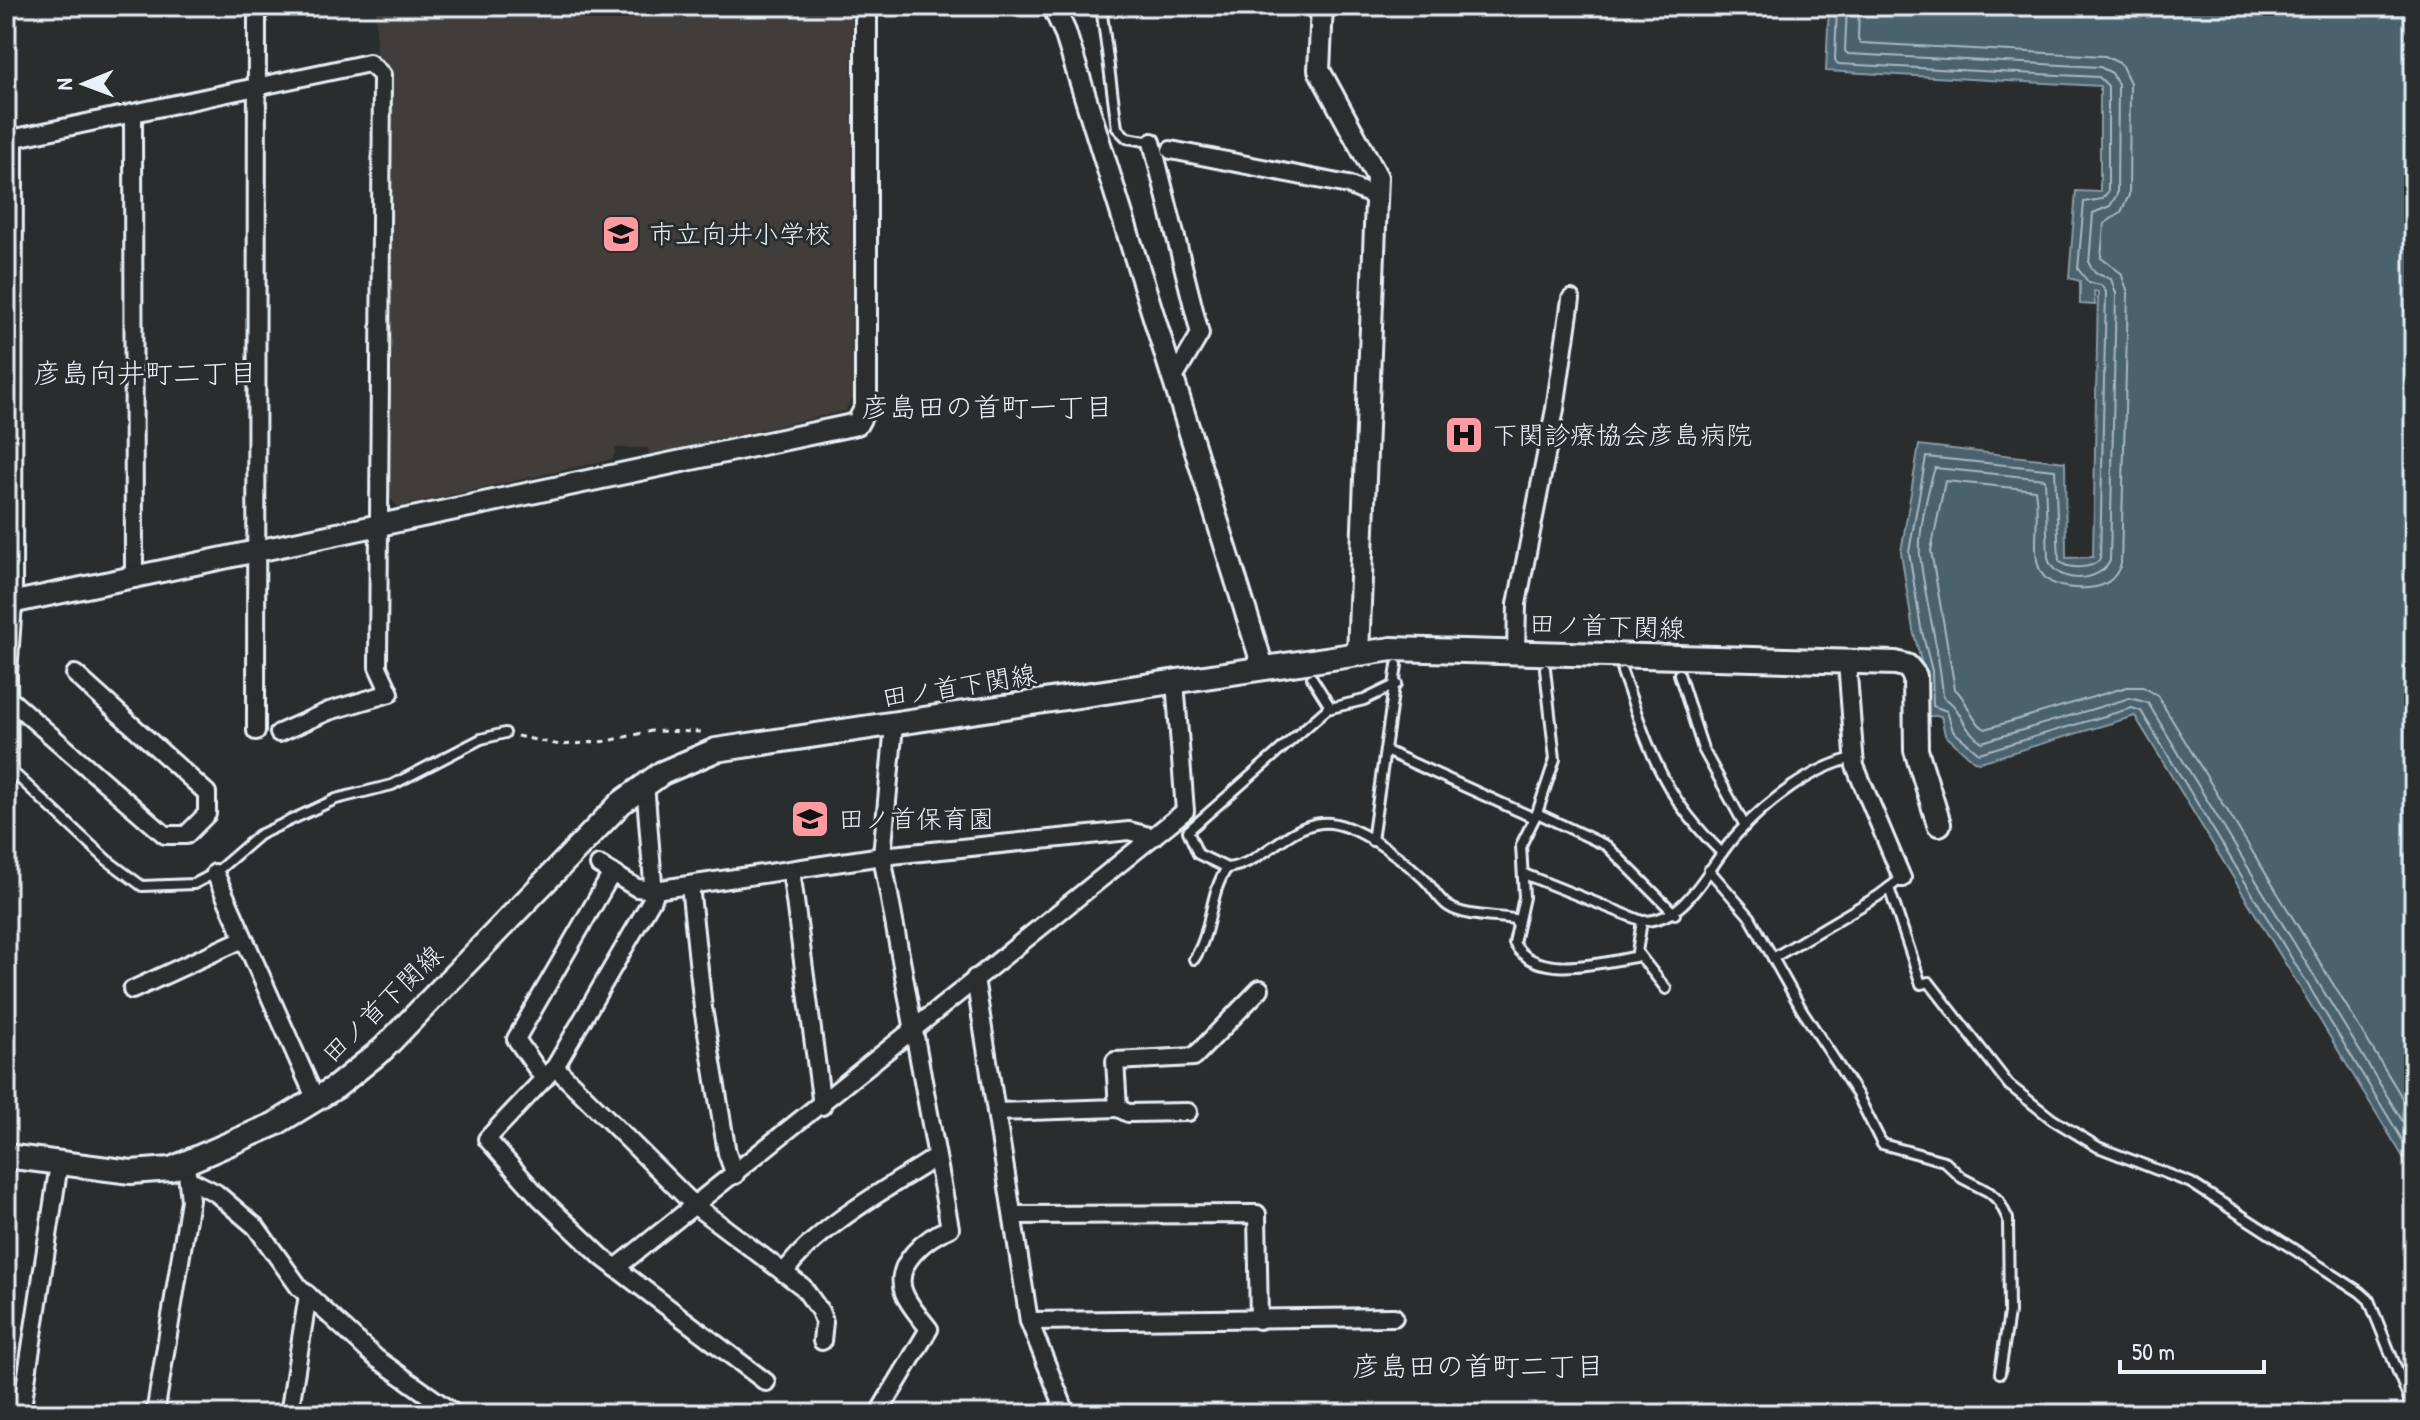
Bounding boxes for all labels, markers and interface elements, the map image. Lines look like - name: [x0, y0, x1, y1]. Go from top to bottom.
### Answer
- north arrow: [44, 44, 124, 124]
- text: N: [49, 78, 79, 90]
- school or university icon: 市立向井小学校: [600, 213, 642, 255]
- place label: 市立向井小学校: [649, 216, 831, 251]
- district label: 彦島向井町二丁目: [33, 354, 257, 392]
- district label: 彦島田の首町一丁目: [861, 388, 1113, 426]
- hospital icon: 下関診療協会彦島病院: [1443, 414, 1485, 456]
- place label: 下関診療協会彦島病院: [1492, 417, 1752, 452]
- street label: 田ノ首下関線: [1528, 605, 1686, 646]
- street label: 田ノ首下関線: [879, 656, 1039, 715]
- school or university icon: 田ノ首保育園: [789, 798, 831, 840]
- place label: 田ノ首保育園: [838, 801, 994, 836]
- street label: 田ノ首下関線: [313, 937, 450, 1070]
- scale bar: [2120, 1324, 2264, 1374]
- text: 50 m: [2132, 1335, 2175, 1367]
- district label: 彦島田の首町二丁目: [1352, 1347, 1604, 1385]

